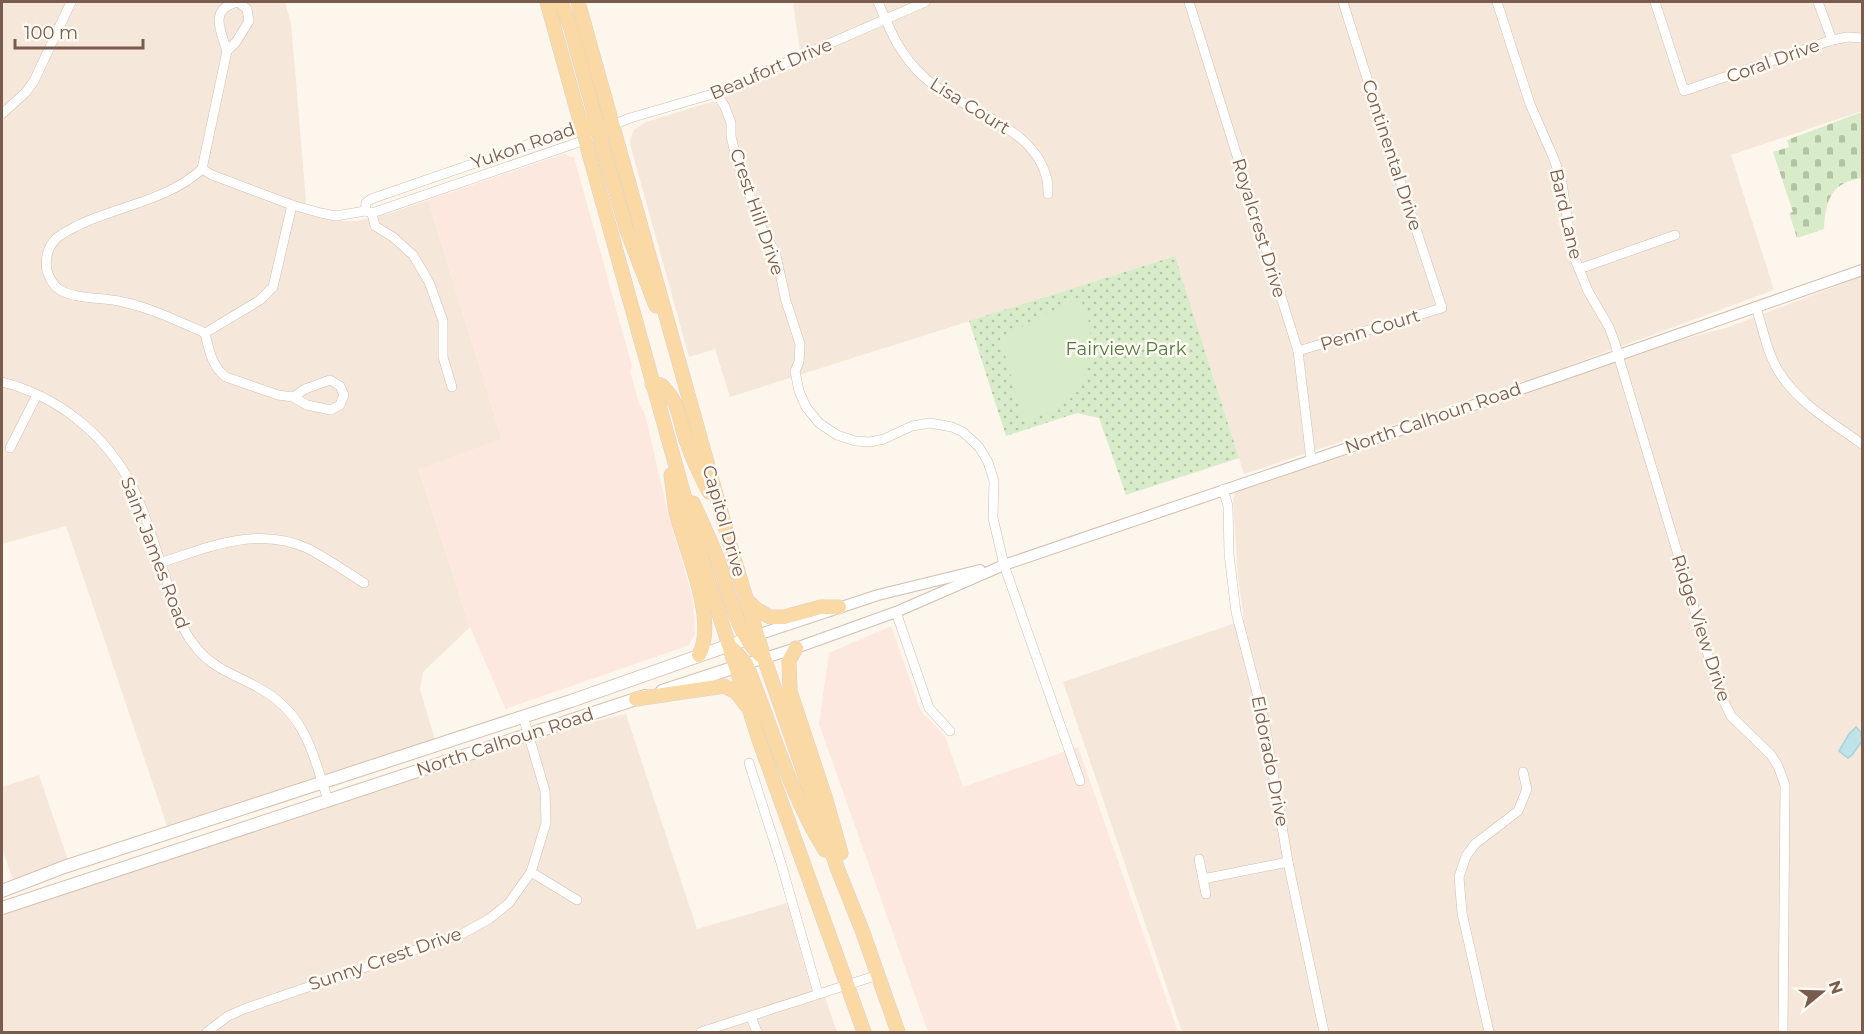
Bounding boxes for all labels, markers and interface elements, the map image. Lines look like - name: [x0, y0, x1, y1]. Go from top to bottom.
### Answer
- scale bar: [15, 12, 142, 50]
- text: 100 m: [24, 22, 78, 44]
- street label: Beaufort Drive: [707, 33, 836, 105]
- street label: Coral Drive: [1723, 34, 1823, 88]
- street label: Lisa Court: [926, 73, 1014, 139]
- street label: Continental Drive: [1357, 77, 1427, 233]
- street label: Yukon Road: [468, 118, 578, 174]
- street label: Crest Hill Drive: [725, 146, 789, 278]
- street label: Royalcrest Drive: [1227, 156, 1291, 301]
- street label: Bard Lane: [1545, 167, 1587, 262]
- street label: Penn Court: [1317, 304, 1423, 356]
- park label: Fairview Park: [1066, 338, 1187, 360]
- street label: North Calhoun Road: [1342, 377, 1524, 459]
- street label: Capitol Drive: [698, 463, 750, 579]
- street label: Saint James Road: [116, 474, 194, 632]
- street label: Ridge View Drive: [1667, 552, 1735, 704]
- street label: Eldorado Drive: [1247, 694, 1293, 828]
- street label: North Calhoun Road: [414, 703, 596, 781]
- street label: Sunny Crest Drive: [306, 922, 464, 995]
- north arrow: [1792, 962, 1852, 1022]
- text: N: [1825, 978, 1847, 996]

